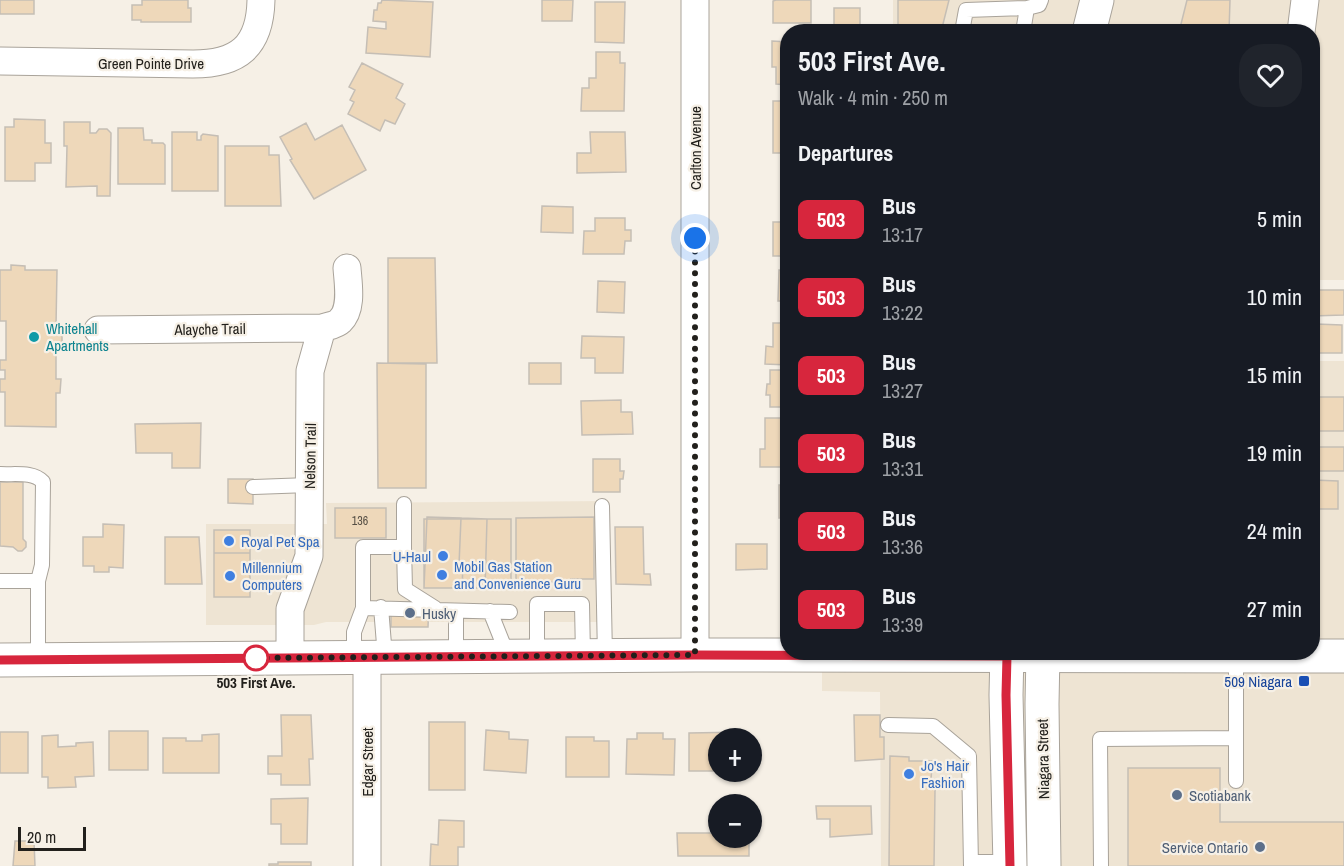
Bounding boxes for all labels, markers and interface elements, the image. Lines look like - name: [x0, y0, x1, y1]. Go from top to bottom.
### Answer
- text: 503 First Ave.: [798, 42, 946, 80]
- button: heart: [1239, 44, 1302, 107]
- street label: Green Pointe Drive: [98, 53, 204, 74]
- text: Walk · 4 min · 250 m: [798, 84, 948, 111]
- street label: Carlton Avenue: [685, 106, 706, 190]
- text: Departures: [798, 138, 893, 168]
- text: Bus: [882, 191, 916, 221]
- text: 5 min: [1257, 204, 1302, 234]
- text: 503: [817, 205, 845, 234]
- text: 13:17: [882, 221, 923, 248]
- your location: [680, 223, 710, 253]
- text: Bus: [882, 269, 916, 299]
- text: 10 min: [1247, 282, 1302, 312]
- text: 503: [817, 283, 845, 312]
- text: 13:22: [882, 299, 923, 326]
- place label: Whitehall Apartments: [45, 318, 109, 356]
- street label: Alayche Trail: [173, 318, 246, 340]
- marker: Whitehall Apartments: [27, 330, 41, 344]
- text: Bus: [882, 347, 916, 377]
- text: 15 min: [1247, 360, 1302, 390]
- text: 503: [817, 361, 845, 390]
- text: 13:27: [882, 377, 923, 404]
- street label: Nelson Trail: [299, 423, 321, 489]
- text: Bus: [882, 425, 916, 455]
- text: 19 min: [1247, 438, 1302, 468]
- text: 503: [817, 439, 845, 468]
- text: 13:31: [882, 455, 923, 482]
- text: Bus: [882, 503, 916, 533]
- house number: 136: [352, 513, 368, 529]
- text: 24 min: [1247, 516, 1302, 546]
- text: 503: [817, 517, 845, 546]
- place label: Royal Pet Spa: [241, 531, 320, 552]
- text: 13:36: [882, 533, 923, 560]
- marker: Royal Pet Spa: [222, 534, 236, 548]
- place label: U-Haul: [393, 546, 431, 567]
- marker: U-Haul: [436, 549, 450, 563]
- place label: Mobil Gas Station and Convenience Guru: [454, 556, 581, 594]
- place label: Millennium Computers: [242, 557, 302, 595]
- marker: Mobil Gas Station and Convenience Guru: [435, 568, 449, 582]
- marker: Millennium Computers: [223, 569, 237, 583]
- text: Bus: [882, 581, 916, 611]
- text: 27 min: [1247, 594, 1302, 624]
- text: 503: [817, 595, 845, 624]
- place label: Husky: [422, 603, 457, 624]
- marker: Husky: [403, 606, 417, 620]
- text: 13:39: [882, 611, 923, 638]
- marker: 503 First Ave.: [243, 645, 269, 671]
- place label: 509 Niagara: [1224, 671, 1292, 692]
- place label: 503 First Ave.: [216, 672, 296, 693]
- marker: 509 Niagara: [1297, 674, 1311, 688]
- street label: Niagara Street: [1032, 718, 1054, 799]
- street label: Edgar Street: [357, 727, 378, 797]
- map controls: [708, 728, 762, 848]
- button: +: [708, 728, 762, 782]
- place label: Jo's Hair Fashion: [921, 755, 969, 793]
- marker: Jo's Hair Fashion: [902, 767, 916, 781]
- place label: Scotiabank: [1189, 785, 1251, 806]
- marker: Scotiabank: [1170, 788, 1184, 802]
- button: −: [708, 794, 762, 848]
- scale bar: [18, 824, 86, 852]
- text: 20 m: [27, 826, 56, 848]
- place label: Service Ontario: [1162, 837, 1248, 858]
- marker: Service Ontario: [1253, 840, 1267, 854]

